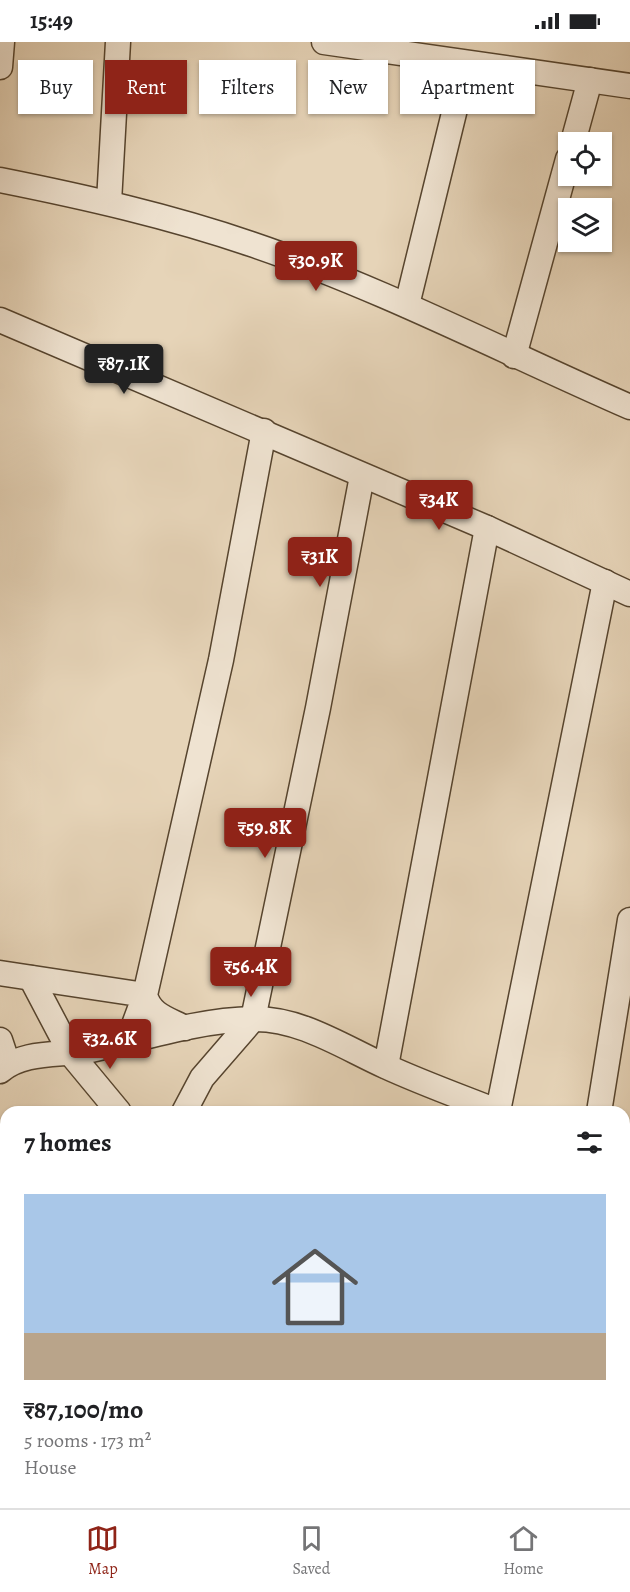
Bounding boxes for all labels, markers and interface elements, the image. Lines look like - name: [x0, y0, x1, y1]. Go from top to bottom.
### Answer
- text: 15:49: [30, 6, 73, 36]
- chip: Buy: [18, 60, 93, 114]
- chip: Rent: [105, 60, 187, 114]
- chip: Filters: [199, 60, 296, 114]
- chip: New: [308, 60, 388, 114]
- chip: Apartment: [400, 60, 535, 114]
- map controls: [558, 132, 612, 252]
- button: locate: [558, 132, 612, 186]
- button: layers: [558, 198, 612, 252]
- pin: ₹30.9K: [267, 241, 365, 292]
- text: ₹30.9K: [289, 247, 343, 274]
- pin: ₹87.1K: [75, 344, 173, 395]
- text: ₹87.1K: [98, 350, 150, 377]
- pin: ₹34K: [403, 480, 475, 531]
- text: ₹34K: [420, 486, 458, 513]
- pin: ₹31K: [284, 537, 356, 588]
- text: ₹31K: [302, 543, 338, 570]
- pin: ₹59.8K: [216, 808, 314, 859]
- text: ₹59.8K: [238, 814, 292, 841]
- pin: ₹56.4K: [202, 947, 300, 998]
- text: ₹56.4K: [224, 953, 278, 980]
- pin: ₹32.6K: [61, 1019, 159, 1070]
- text: ₹32.6K: [83, 1025, 137, 1052]
- text: 7 homes: [24, 1125, 112, 1160]
- icon: filters: [573, 1126, 606, 1159]
- icon: home: [261, 1233, 369, 1341]
- text: ₹87,100/mo: [24, 1392, 144, 1427]
- text: 5 rooms · 173 m²: [24, 1427, 151, 1454]
- text: House: [24, 1454, 76, 1481]
- tab: Map: [86, 1522, 119, 1580]
- tab: Saved: [292, 1522, 330, 1580]
- tab: Home: [503, 1522, 544, 1580]

